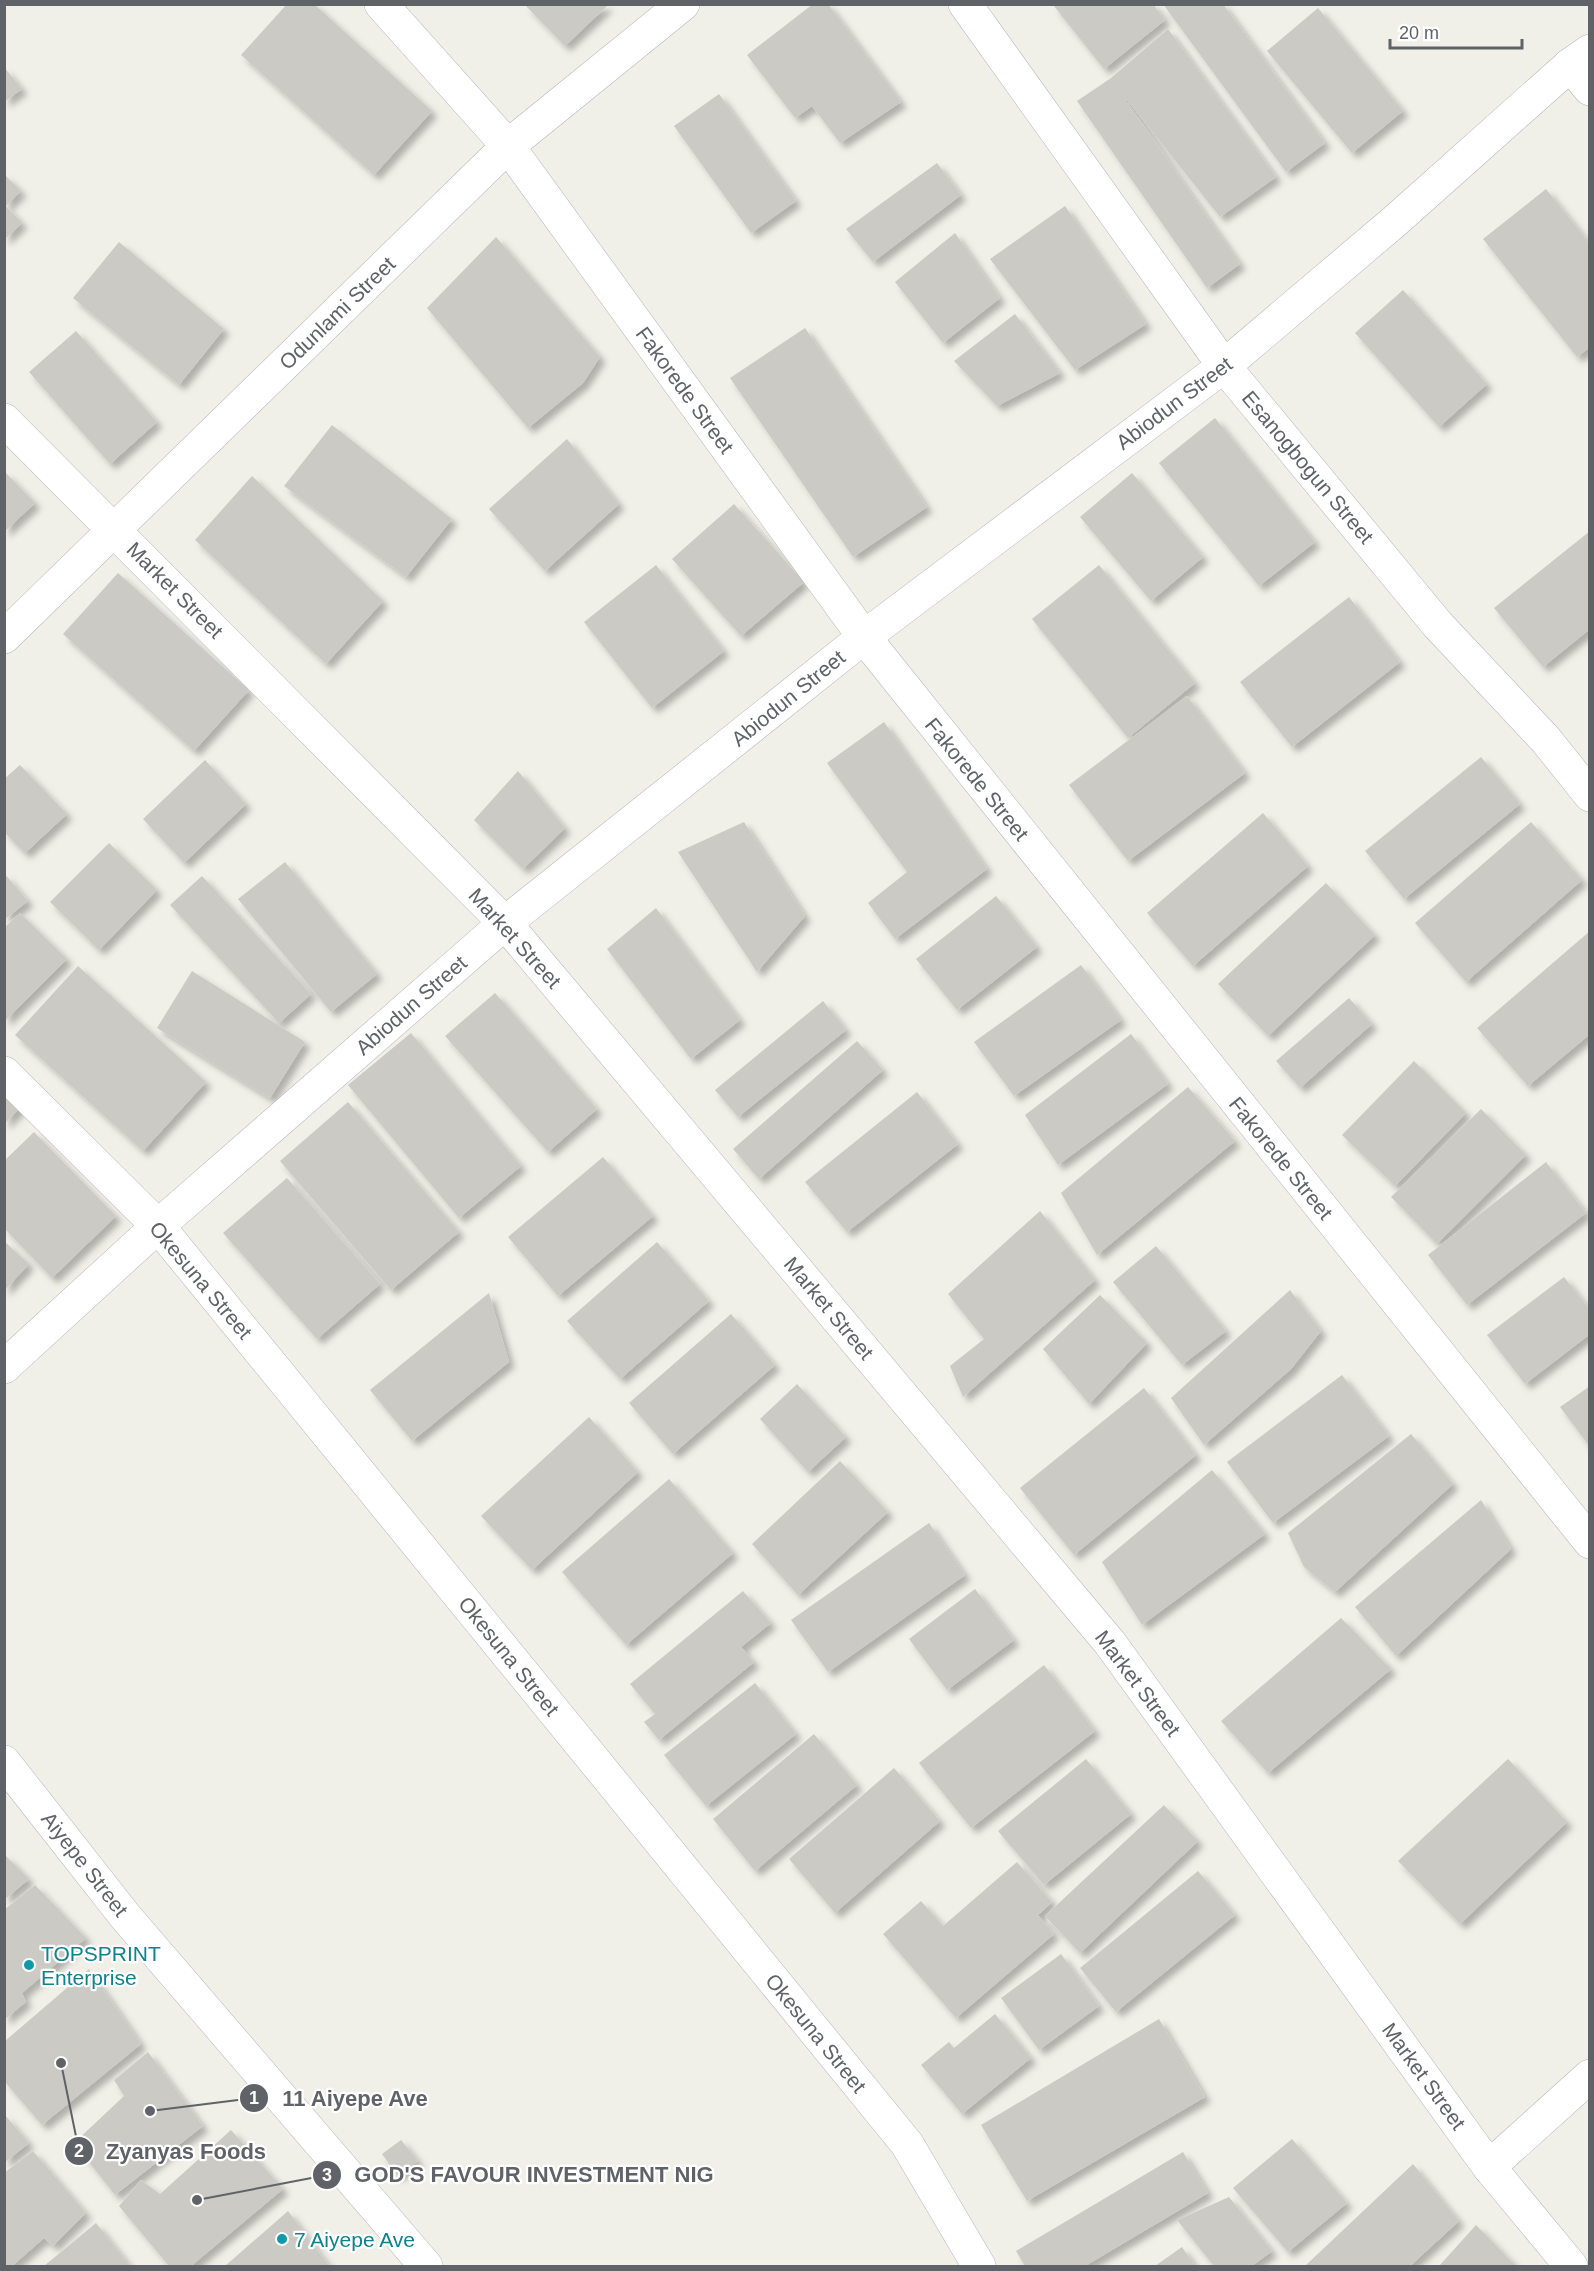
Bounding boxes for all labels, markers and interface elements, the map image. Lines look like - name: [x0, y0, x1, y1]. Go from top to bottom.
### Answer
- scale bar: [1390, 12, 1522, 50]
- text: 20 m: [1399, 23, 1439, 43]
- street label: Odunlami Street: [274, 252, 400, 374]
- street label: Fakorede Street: [631, 322, 739, 458]
- street label: Abiodun Street: [1112, 352, 1237, 454]
- street label: Esanogbogun Street: [1238, 386, 1378, 548]
- street label: Market Street: [122, 537, 228, 643]
- street label: Abiodun Street: [727, 645, 849, 751]
- street label: Fakorede Street: [921, 713, 1033, 845]
- street label: Market Street: [464, 883, 566, 993]
- street label: Abiodun Street: [351, 951, 471, 1059]
- street label: Fakorede Street: [1225, 1092, 1337, 1224]
- street label: Okesuna Street: [145, 1217, 257, 1343]
- street label: Market Street: [780, 1252, 878, 1364]
- street label: Okesuna Street: [454, 1592, 564, 1720]
- street label: Market Street: [1091, 1626, 1185, 1740]
- street label: Aiyepe Street: [37, 1807, 133, 1921]
- place label: TOPSPRINT Enterprise: [41, 1942, 161, 1989]
- marker: TOPSPRINT Enterprise: [22, 1958, 36, 1972]
- street label: Okesuna Street: [761, 1969, 871, 2097]
- street label: Market Street: [1378, 2018, 1470, 2134]
- callout: 11 Aiyepe Ave: [239, 2078, 440, 2118]
- text: 11 Aiyepe Ave: [282, 2086, 428, 2111]
- text: 1: [249, 2088, 259, 2108]
- callout: Zyanyas Foods: [64, 2131, 278, 2171]
- text: Zyanyas Foods: [106, 2139, 266, 2164]
- text: 2: [74, 2141, 84, 2161]
- callout: GOD'S FAVOUR INVESTMENT NIG: [312, 2155, 725, 2195]
- text: GOD'S FAVOUR INVESTMENT NIG: [354, 2162, 714, 2187]
- text: 3: [322, 2165, 332, 2185]
- place label: 7 Aiyepe Ave: [294, 2228, 415, 2251]
- marker: 7 Aiyepe Ave: [275, 2232, 289, 2246]

